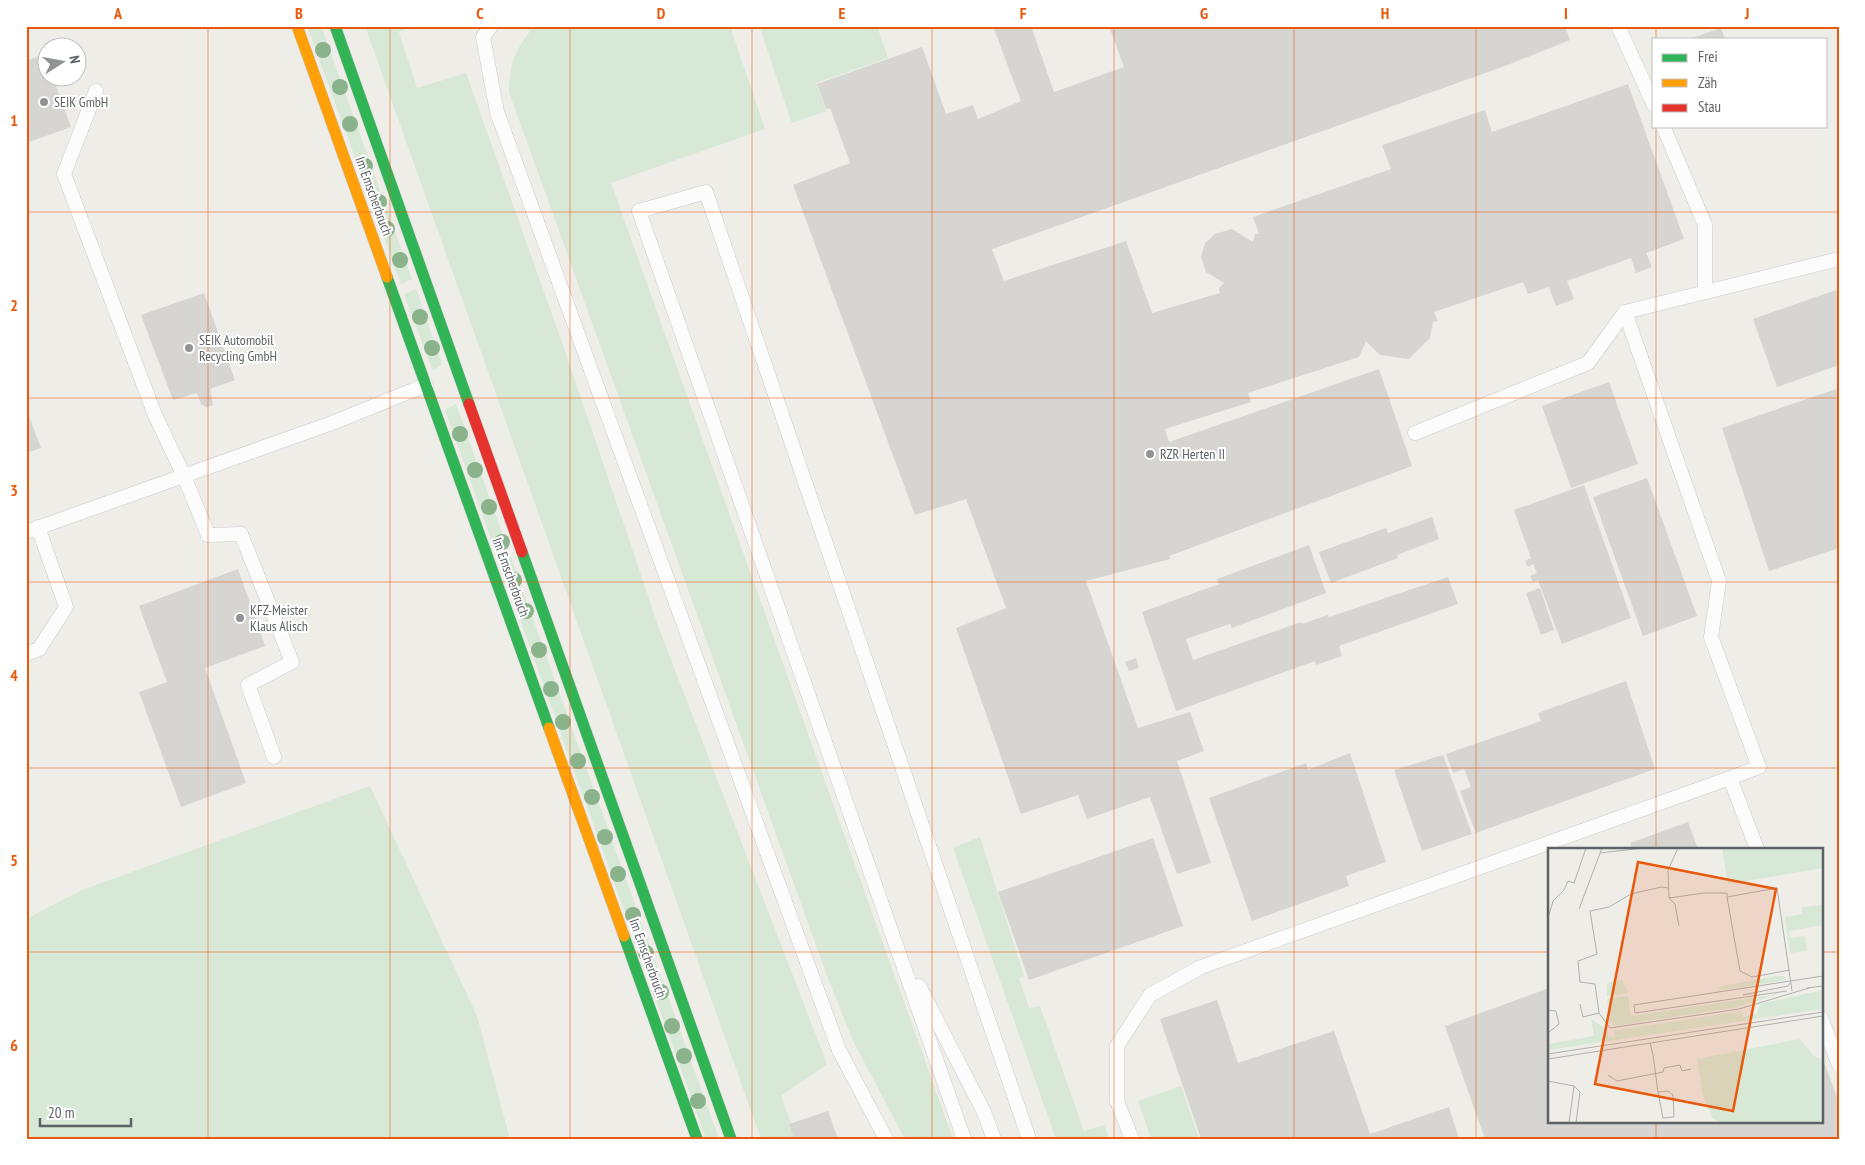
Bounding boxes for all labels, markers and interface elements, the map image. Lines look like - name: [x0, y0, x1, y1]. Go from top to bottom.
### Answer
- text: A: [113, 3, 123, 23]
- text: B: [295, 3, 303, 23]
- text: C: [476, 3, 484, 23]
- text: D: [657, 3, 666, 23]
- text: E: [839, 3, 846, 23]
- text: F: [1020, 3, 1027, 23]
- text: G: [1200, 3, 1208, 23]
- text: H: [1381, 3, 1389, 23]
- text: I: [1564, 3, 1568, 23]
- text: J: [1744, 3, 1749, 23]
- north arrow: [38, 38, 88, 88]
- legend: [1652, 38, 1828, 128]
- text: Frei: [1698, 47, 1718, 66]
- text: N: [65, 54, 84, 65]
- text: Zäh: [1698, 73, 1717, 92]
- place label: SEIK GmbH: [54, 93, 108, 111]
- marker: SEIK GmbH: [38, 96, 50, 108]
- text: Stau: [1698, 97, 1721, 116]
- text: 1: [10, 110, 18, 130]
- street label: Im Emscherbruch: [351, 154, 397, 238]
- text: 2: [10, 295, 18, 315]
- place label: SEIK Automobil Recycling GmbH: [199, 331, 277, 365]
- marker: SEIK Automobil Recycling GmbH: [183, 342, 195, 354]
- place label: RZR Herten II: [1160, 445, 1225, 463]
- marker: RZR Herten II: [1144, 448, 1156, 460]
- text: 3: [10, 480, 18, 500]
- street label: Im Emscherbruch: [488, 535, 534, 619]
- place label: KFZ-Meister Klaus Alisch: [250, 601, 308, 635]
- marker: KFZ-Meister Klaus Alisch: [234, 612, 246, 624]
- text: 4: [10, 665, 18, 685]
- inset map: [1548, 848, 1822, 1122]
- text: 5: [10, 850, 18, 870]
- street label: Im Emscherbruch: [625, 916, 671, 1000]
- text: 6: [10, 1035, 18, 1055]
- scale bar: [40, 1095, 131, 1127]
- text: 20 m: [48, 1103, 74, 1122]

